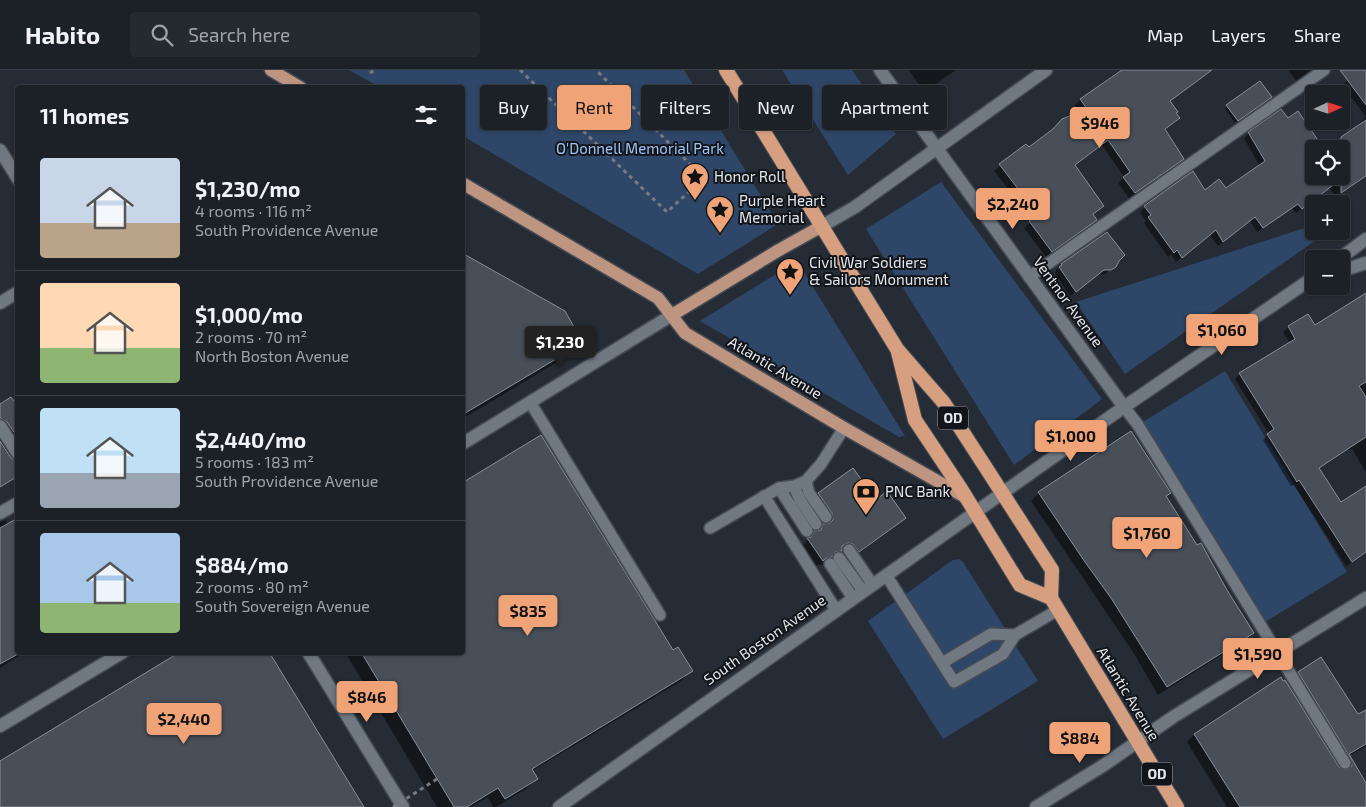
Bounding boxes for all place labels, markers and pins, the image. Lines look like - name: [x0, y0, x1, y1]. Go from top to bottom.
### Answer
- pin: $946: [1070, 106, 1130, 149]
- place icon: Honor Roll: [680, 162, 710, 201]
- place label: Honor Roll: [714, 167, 786, 185]
- pin: $2,240: [972, 188, 1054, 230]
- place label: Purple Heart Memorial: [739, 191, 825, 226]
- place icon: Purple Heart Memorial: [705, 195, 735, 234]
- place label: Civil War Soldiers & Sailors Monument: [809, 253, 949, 288]
- place icon: Civil War Soldiers & Sailors Monument: [775, 257, 805, 296]
- pin: $1,060: [1181, 314, 1263, 356]
- pin: $1,230: [519, 326, 601, 368]
- pin: $1,000: [1030, 420, 1112, 462]
- bank icon: PNC Bank: [851, 477, 881, 516]
- place label: PNC Bank: [885, 482, 951, 500]
- pin: $1,760: [1106, 516, 1188, 559]
- pin: $835: [498, 594, 558, 637]
- pin: $1,590: [1217, 638, 1299, 680]
- pin: $846: [337, 680, 397, 723]
- pin: $2,440: [143, 702, 225, 745]
- pin: $884: [1050, 722, 1110, 764]

